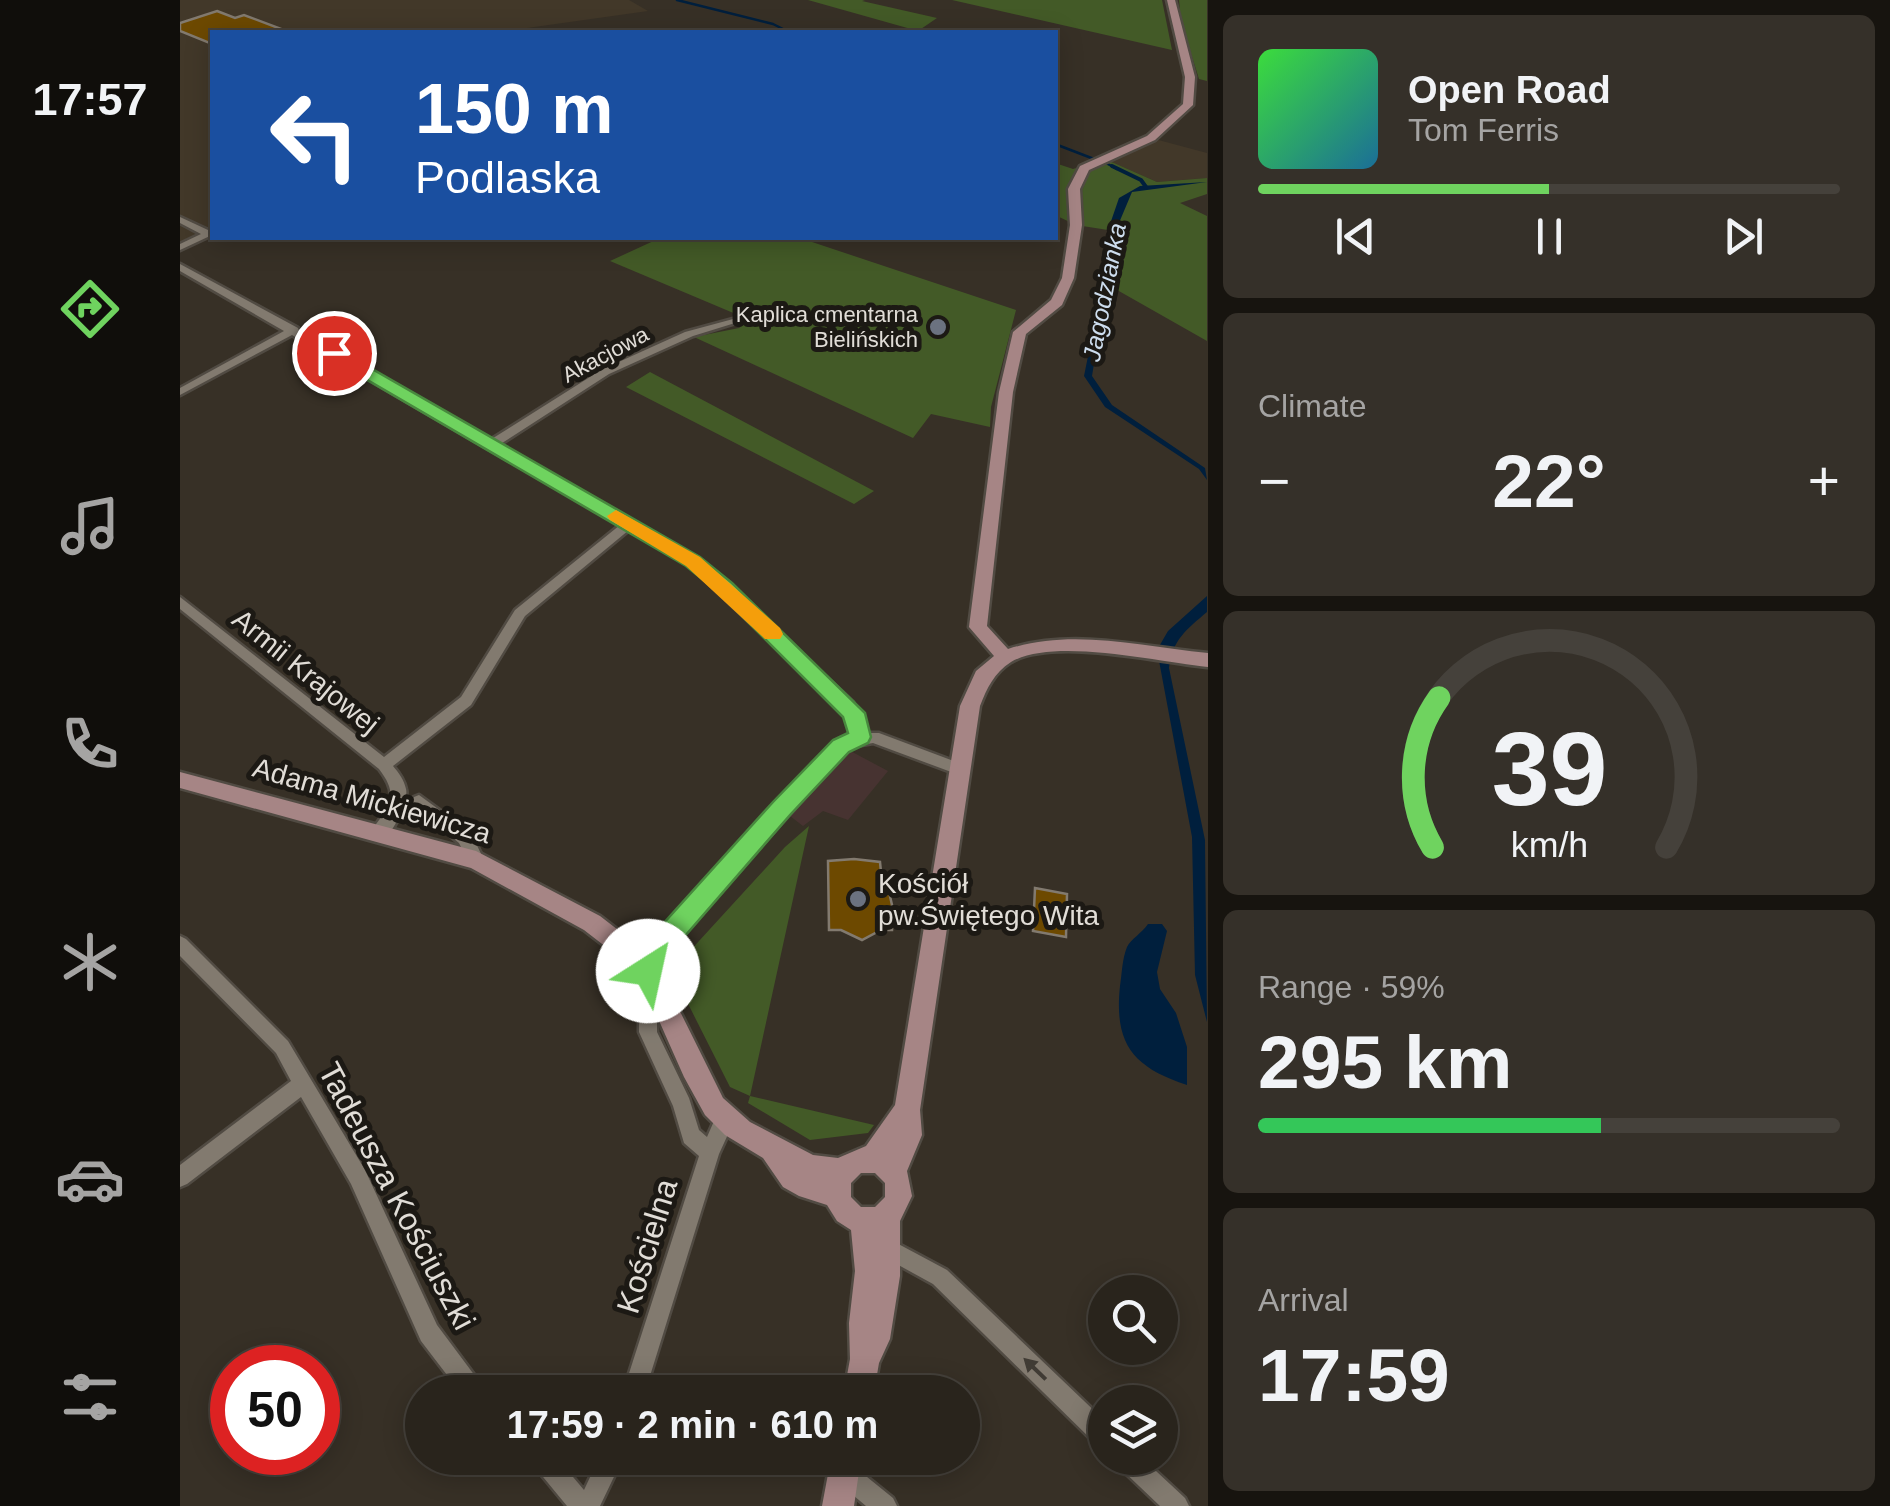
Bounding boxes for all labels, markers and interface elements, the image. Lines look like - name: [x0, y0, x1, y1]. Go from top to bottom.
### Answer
- text: Open Road: [1408, 69, 1611, 111]
- icon: left: [250, 70, 380, 200]
- text: 150 m: [415, 70, 613, 148]
- text: 17:57: [32, 74, 148, 125]
- text: Tom Ferris: [1408, 112, 1559, 148]
- text: Podlaska: [415, 152, 600, 203]
- icon: previous: [1328, 209, 1383, 264]
- icon: pause: [1522, 209, 1577, 264]
- icon: next: [1716, 209, 1771, 264]
- water label: Jagodzianka: [1077, 220, 1131, 365]
- icon: directions: [55, 274, 125, 344]
- place label: Kaplica cmentarna Bielińskich: [736, 302, 919, 352]
- pin: [292, 311, 377, 396]
- marker: Kaplica cmentarna Bielińskich: [927, 316, 949, 338]
- street label: Akacjowa: [558, 321, 653, 388]
- icon: arrive: [307, 326, 362, 381]
- text: Climate: [1258, 388, 1366, 424]
- text: 22°: [1492, 439, 1606, 523]
- text: −: [1258, 450, 1290, 512]
- text: +: [1808, 450, 1840, 512]
- icon: music: [55, 491, 125, 561]
- street label: Armii Krajowej: [226, 603, 385, 740]
- icon: phone: [55, 709, 125, 779]
- text: 39: [1491, 711, 1607, 827]
- street label: Adama Mickiewicza: [249, 752, 495, 849]
- text: km/h: [1510, 825, 1588, 865]
- place label: Kościół pw.Świętego Wita: [878, 868, 1099, 931]
- marker: Kościół pw.Świętego Wita: [847, 888, 869, 910]
- position arrow: [596, 919, 700, 1023]
- icon: climate: [55, 927, 125, 997]
- text: Range · 59%: [1258, 969, 1445, 1005]
- text: 295 km: [1258, 1020, 1512, 1104]
- street label: Tadeusza Kościuszki: [311, 1056, 483, 1336]
- icon: car: [55, 1144, 125, 1214]
- street label: Kościelna: [610, 1174, 685, 1318]
- map controls: [1088, 1275, 1178, 1475]
- button: search: [1088, 1275, 1178, 1365]
- text: Arrival: [1258, 1282, 1349, 1318]
- text: 17:59: [1258, 1333, 1450, 1417]
- speed limit sign: 50: [210, 1345, 340, 1475]
- one-way arrow: [1023, 1358, 1047, 1381]
- icon: filters: [55, 1362, 125, 1432]
- button: layers: [1088, 1385, 1178, 1475]
- text: 17:59 · 2 min · 610 m: [507, 1404, 878, 1446]

